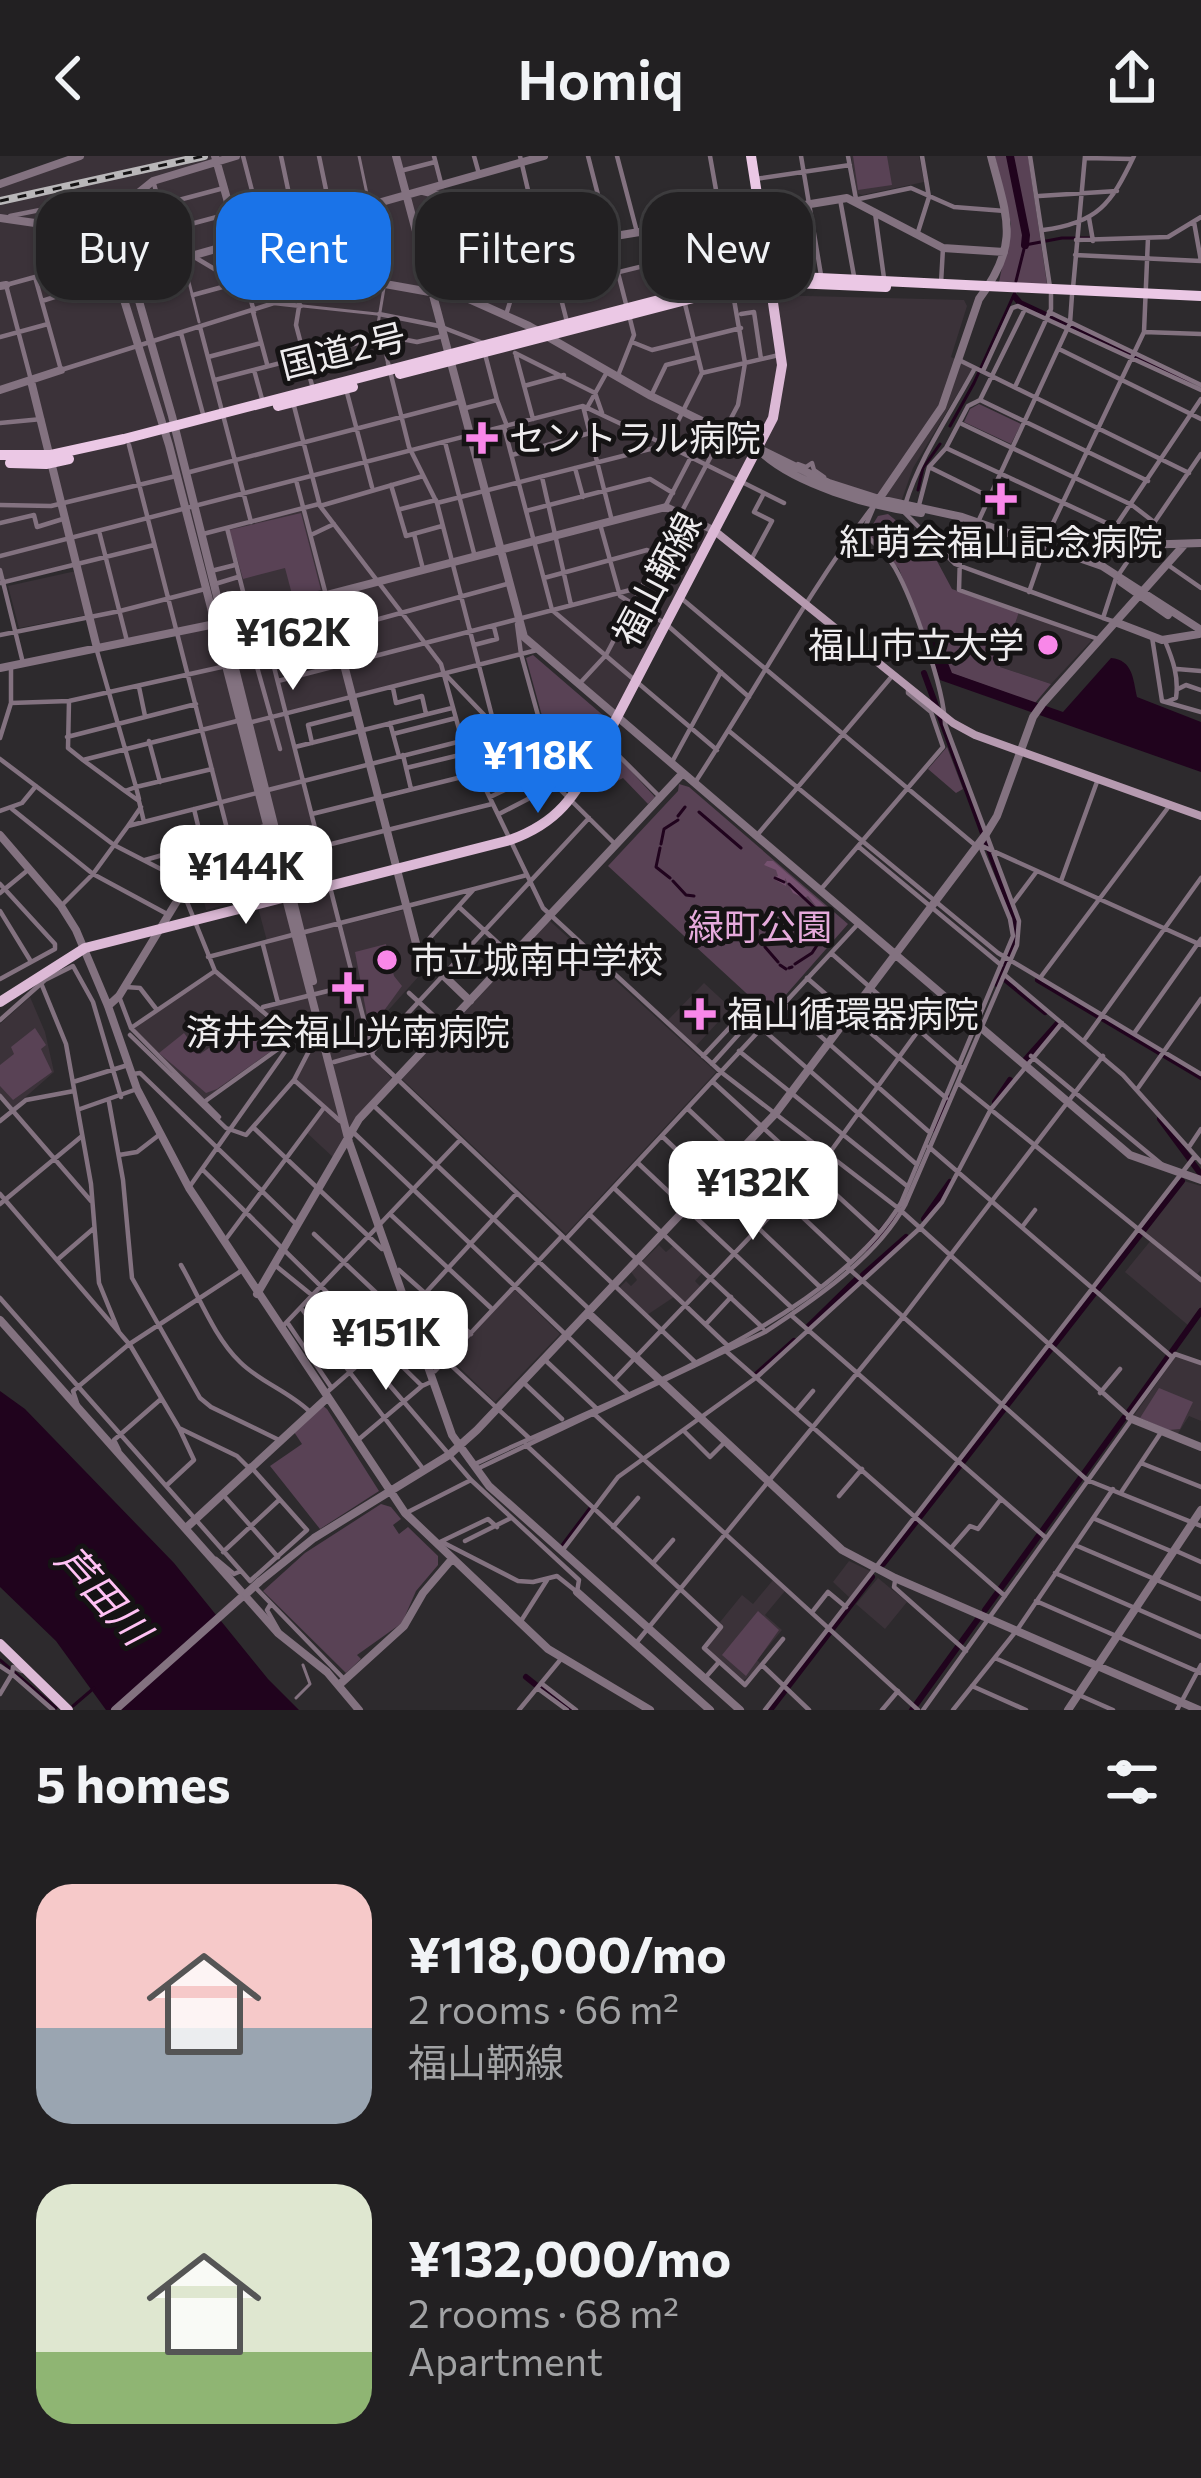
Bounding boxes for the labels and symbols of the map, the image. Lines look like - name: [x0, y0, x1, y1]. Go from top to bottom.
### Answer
- street label: 国道2号: [275, 312, 410, 386]
- place label: セントラル病院: [509, 414, 761, 458]
- marker: セントラル病院: [466, 422, 498, 454]
- marker: 紅萌会福山記念病院: [985, 483, 1017, 515]
- street label: 福山鞆線: [602, 504, 708, 652]
- place label: 紅萌会福山記念病院: [839, 518, 1163, 562]
- pin: ¥162K: [209, 591, 377, 693]
- place label: 福山市立大学: [808, 621, 1024, 665]
- marker: 福山市立大学: [1035, 632, 1061, 658]
- pin: ¥118K: [454, 714, 622, 816]
- pin: ¥144K: [162, 825, 330, 927]
- park label: 緑町公園: [688, 903, 832, 947]
- place label: 市立城南中学校: [411, 936, 663, 980]
- marker: 市立城南中学校: [374, 947, 400, 973]
- marker: 済井会福山光南病院: [332, 972, 364, 1004]
- place label: 福山循環器病院: [727, 990, 979, 1034]
- marker: 福山循環器病院: [684, 998, 716, 1030]
- place label: 済井会福山光南病院: [186, 1008, 510, 1052]
- pin: ¥132K: [669, 1141, 837, 1243]
- pin: ¥151K: [302, 1291, 470, 1393]
- water label: 芦田川: [48, 1534, 164, 1656]

